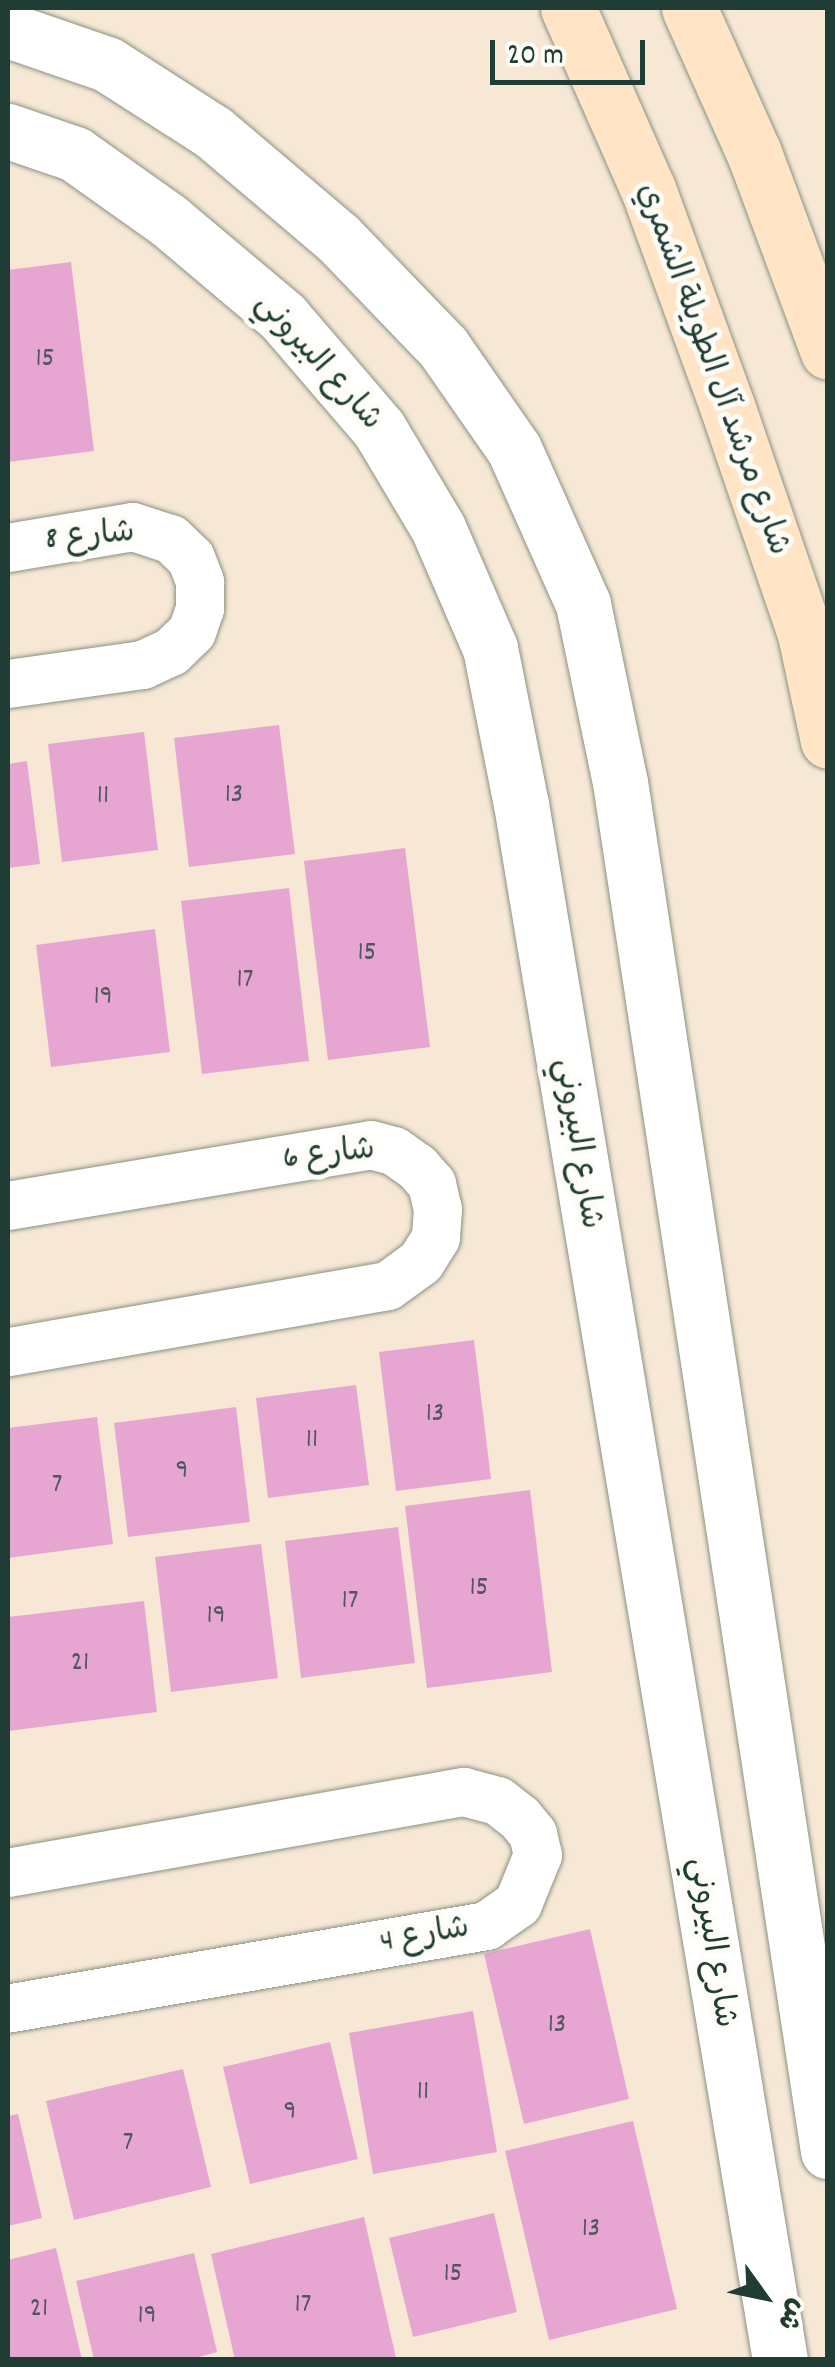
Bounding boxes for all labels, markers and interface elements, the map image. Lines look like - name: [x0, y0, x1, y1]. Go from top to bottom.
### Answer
- scale bar: [495, 20, 650, 82]
- text: 20 m: [507, 36, 564, 79]
- street label: شارع مرشد آل الطويلة الشمري: [626, 179, 796, 561]
- street label: شارع البيروني: [245, 286, 389, 440]
- house number: 15: [35, 343, 55, 377]
- street label: شارع 8: [44, 515, 136, 561]
- house number: 13: [225, 779, 243, 813]
- house number: 11: [97, 780, 109, 814]
- house number: 15: [357, 937, 377, 971]
- house number: 17: [237, 964, 253, 998]
- house number: 19: [94, 981, 112, 1015]
- street label: شارع البيروني: [544, 1056, 608, 1232]
- street label: شارع 6: [281, 1132, 377, 1180]
- house number: 13: [426, 1398, 444, 1432]
- house number: 11: [306, 1424, 318, 1458]
- house number: 9: [176, 1455, 188, 1489]
- house number: 7: [52, 1469, 62, 1503]
- house number: 15: [469, 1572, 489, 1606]
- house number: 17: [342, 1585, 358, 1619]
- house number: 19: [207, 1600, 225, 1634]
- house number: 21: [71, 1647, 89, 1681]
- street label: شارع البيروني: [678, 1855, 742, 2031]
- street label: شارع 4: [377, 1910, 473, 1964]
- house number: 13: [548, 2009, 566, 2043]
- house number: 11: [417, 2076, 429, 2110]
- house number: 9: [284, 2096, 296, 2130]
- house number: 7: [123, 2127, 133, 2161]
- house number: 13: [582, 2213, 600, 2247]
- north arrow: [715, 2247, 815, 2347]
- house number: 15: [443, 2258, 463, 2292]
- house number: 17: [295, 2289, 311, 2323]
- text: ش: [765, 2290, 815, 2337]
- house number: 21: [30, 2293, 48, 2327]
- house number: 19: [138, 2300, 156, 2334]

